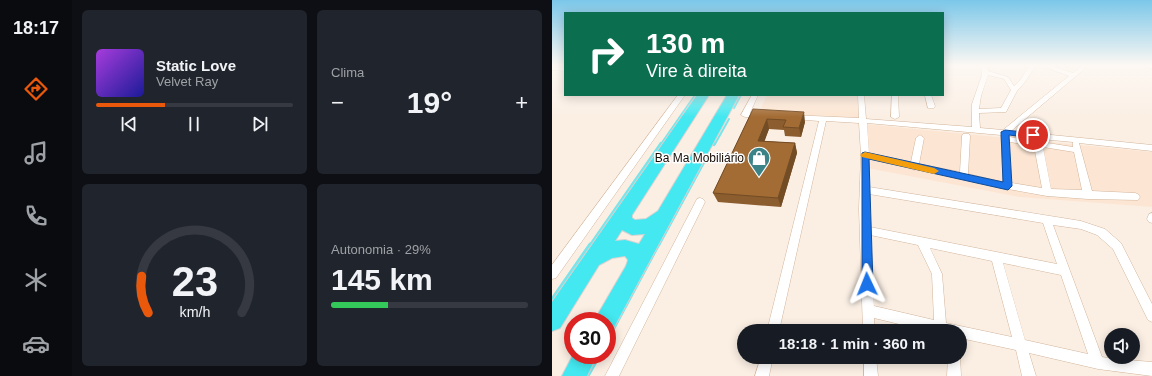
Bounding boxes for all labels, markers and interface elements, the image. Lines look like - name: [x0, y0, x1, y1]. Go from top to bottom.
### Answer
- text: 18:17: [13, 18, 59, 38]
- icon: right: [580, 28, 632, 80]
- text: 130 m: [646, 28, 725, 59]
- text: Static Love: [156, 57, 236, 74]
- text: Vire à direita: [646, 61, 747, 81]
- text: Clima: [331, 65, 364, 80]
- text: Velvet Ray: [156, 74, 218, 89]
- icon: directions: [22, 75, 50, 103]
- text: 19°: [407, 86, 452, 119]
- text: −: [331, 90, 344, 115]
- text: +: [515, 90, 528, 115]
- icon: previous: [118, 113, 140, 135]
- icon: pause: [183, 113, 205, 135]
- icon: next: [249, 113, 271, 135]
- pin: [1016, 118, 1050, 152]
- icon: arrive: [1022, 124, 1044, 146]
- icon: music: [22, 139, 50, 167]
- shop icon: Ba Ma Mobiliário: [746, 145, 772, 178]
- place label: Ba Ma Mobiliário: [655, 151, 744, 165]
- icon: phone: [22, 202, 50, 230]
- text: Autonomia · 29%: [331, 242, 431, 257]
- text: 23: [171, 258, 218, 305]
- text: 145 km: [331, 263, 433, 296]
- position arrow: [846, 263, 888, 305]
- icon: climate: [22, 266, 50, 294]
- text: km/h: [179, 304, 210, 320]
- speed limit sign: 30: [564, 312, 616, 364]
- map controls: [1104, 328, 1140, 364]
- button: sound: [1104, 328, 1140, 364]
- icon: car: [22, 330, 50, 358]
- text: 18:18 · 1 min · 360 m: [779, 335, 925, 352]

